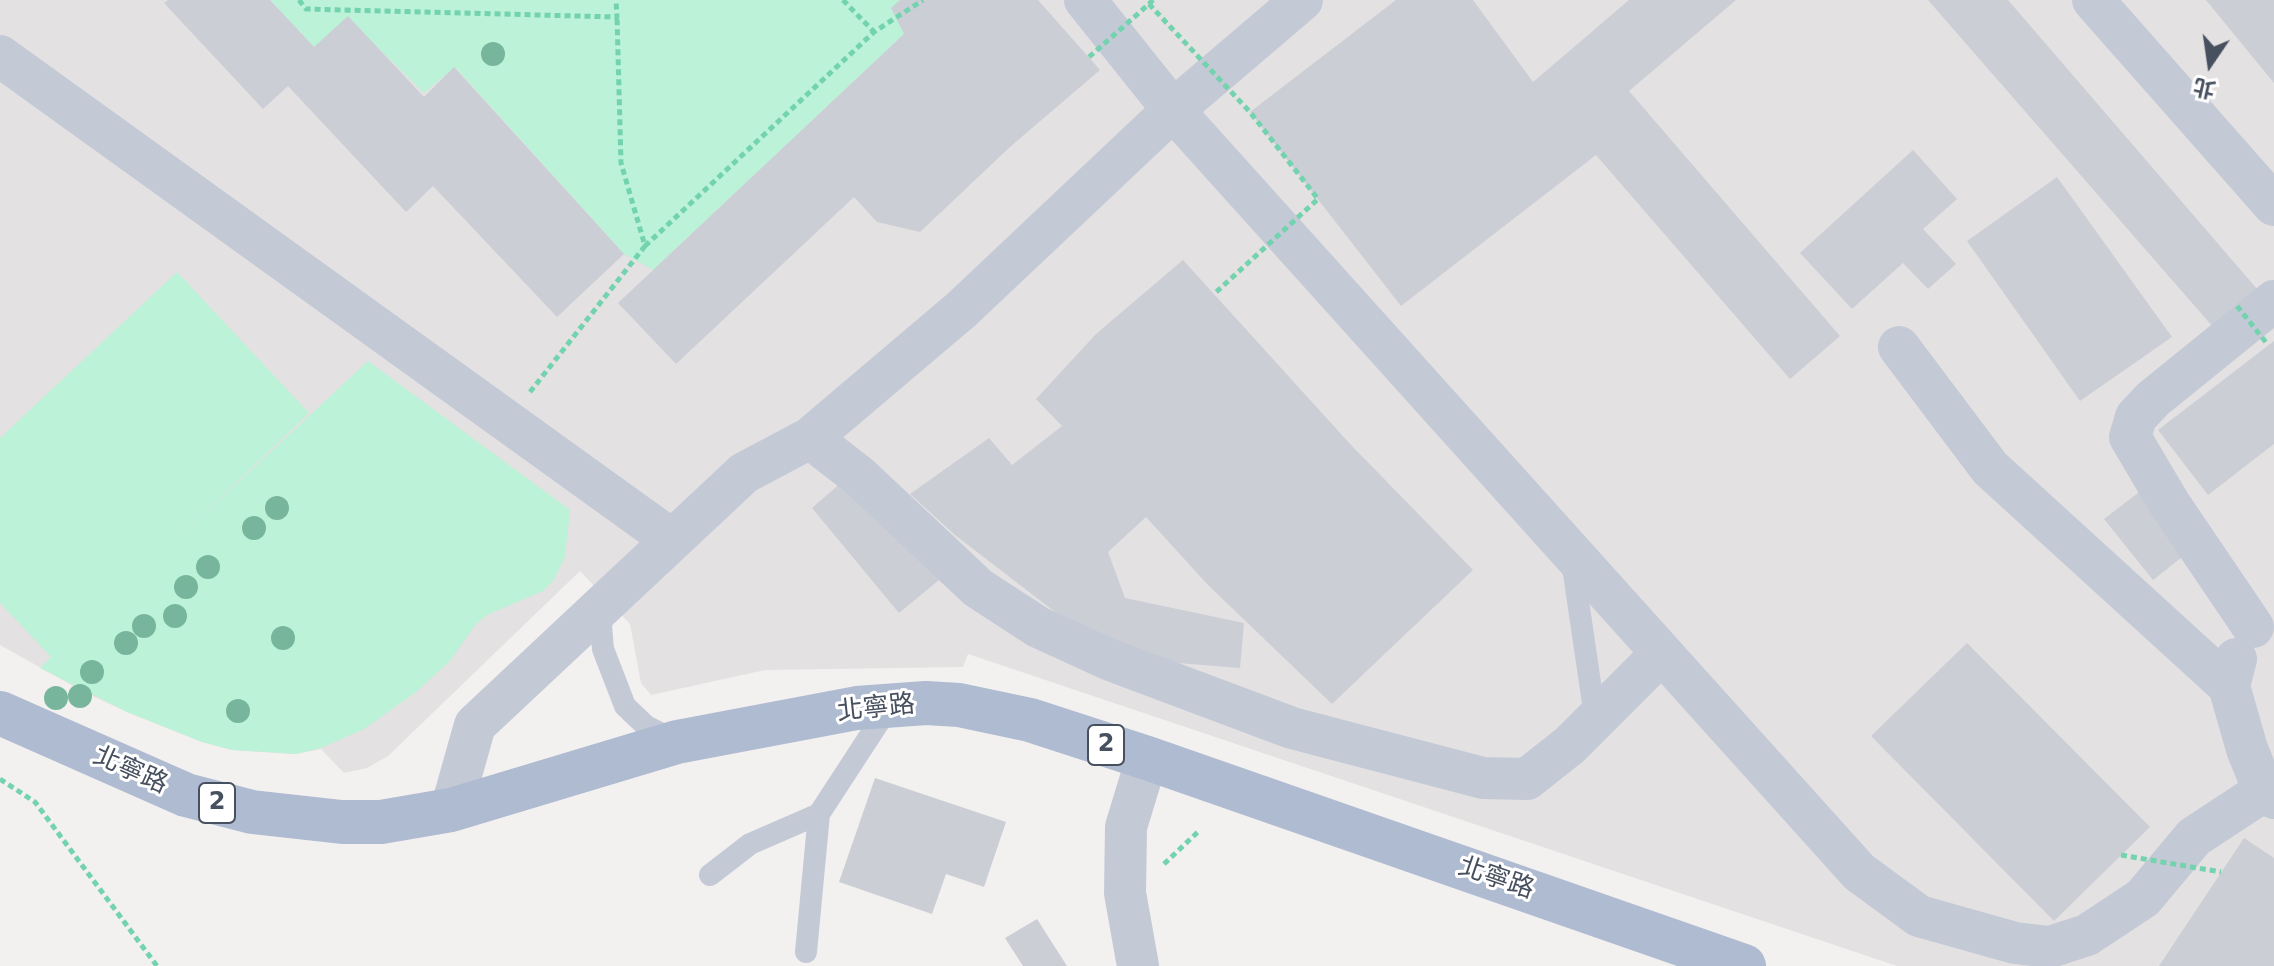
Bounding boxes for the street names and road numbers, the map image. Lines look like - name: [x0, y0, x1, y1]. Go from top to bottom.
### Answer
- street label: 北寧路: [836, 689, 916, 729]
- road number: 2: [1088, 725, 1124, 765]
- street label: 北寧路: [88, 741, 172, 801]
- road number: 2: [199, 783, 235, 823]
- street label: 北寧路: [1454, 852, 1538, 906]

